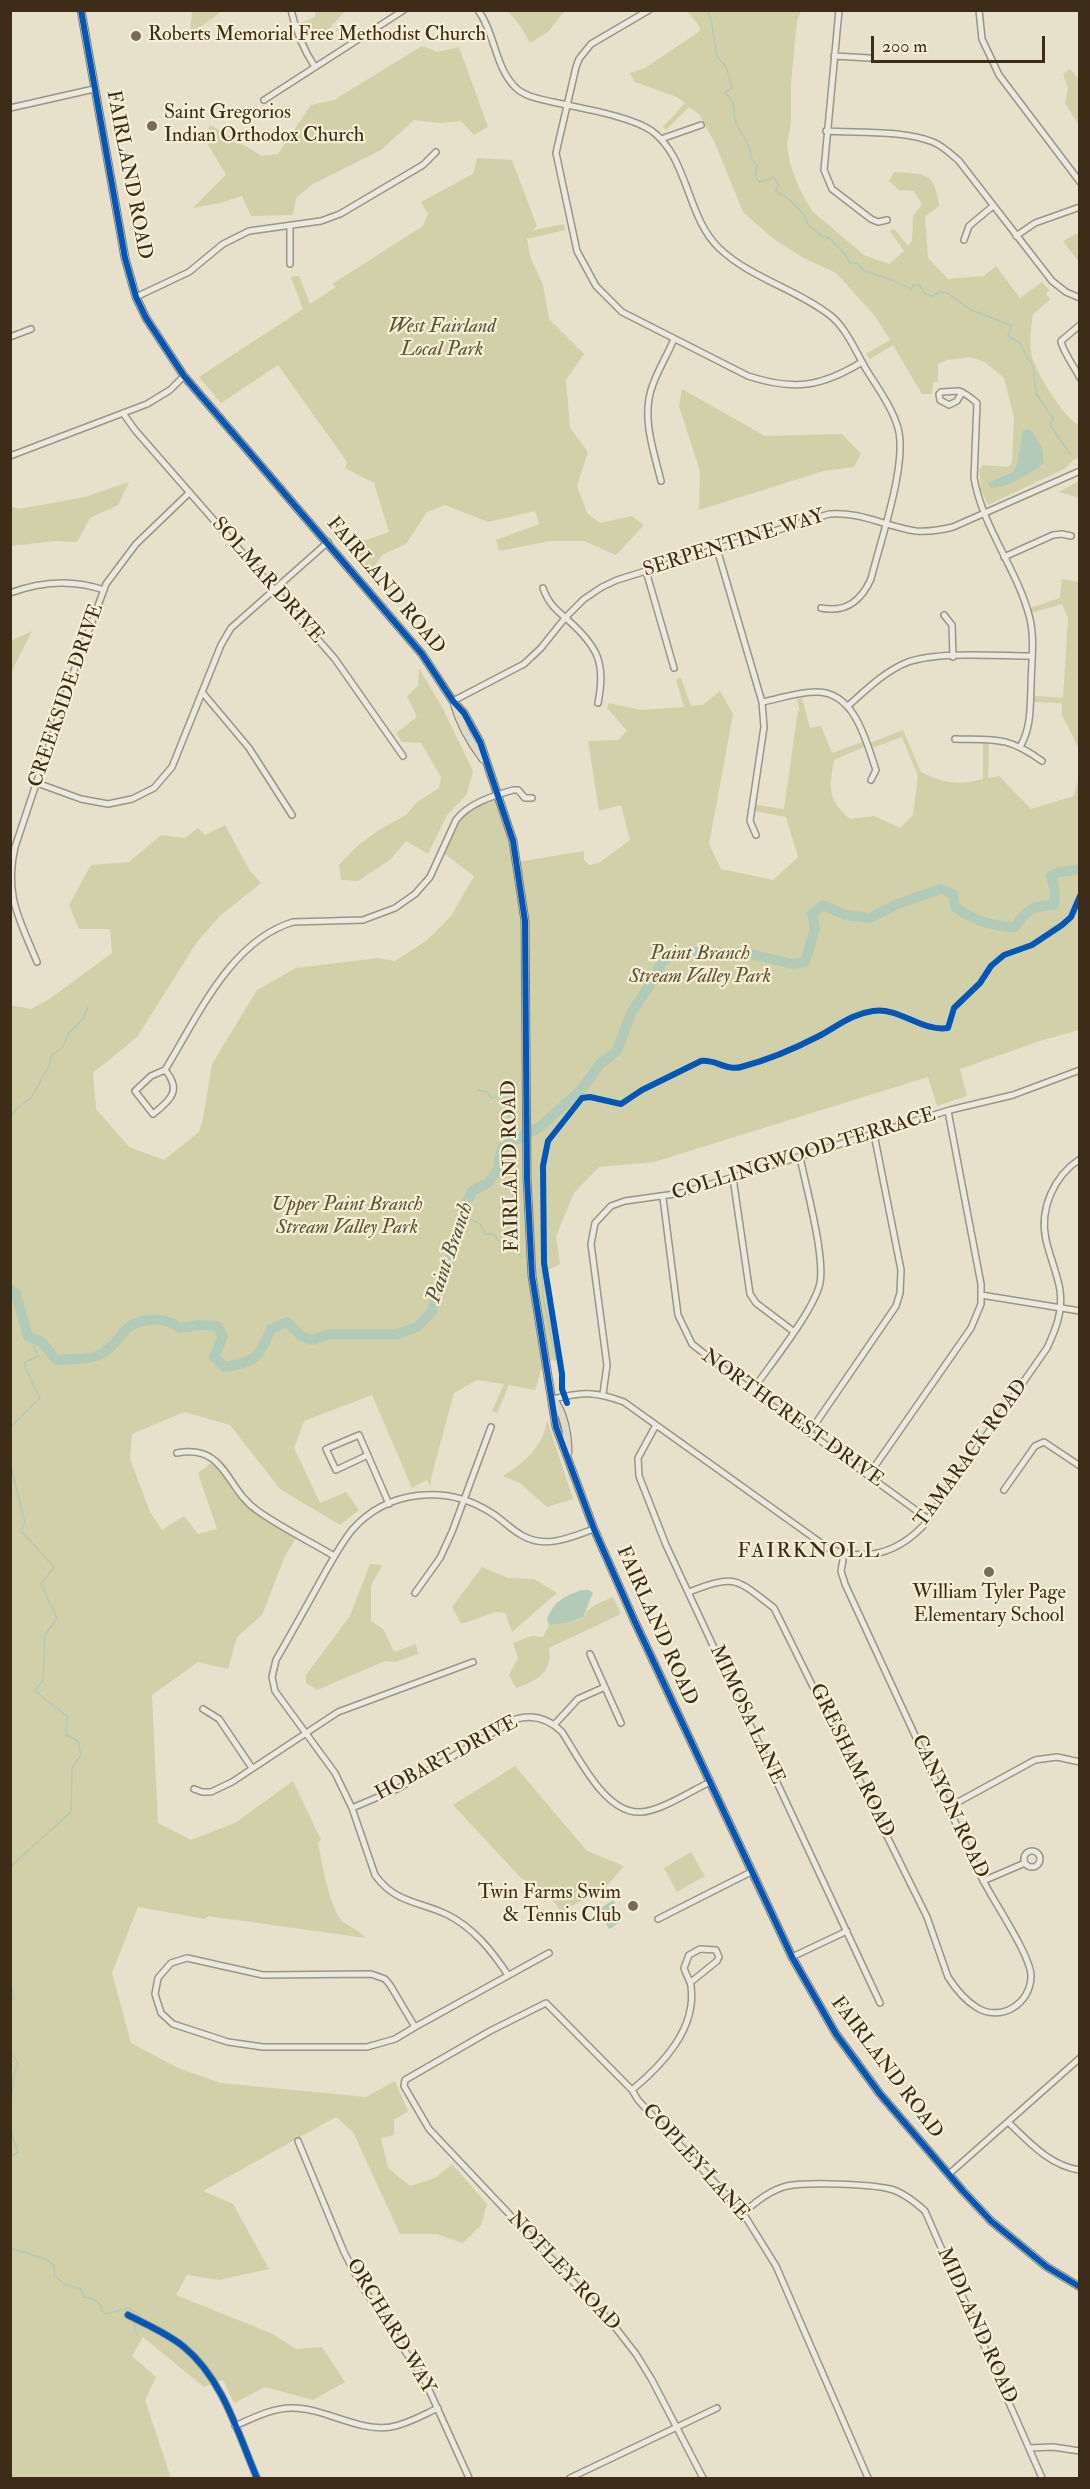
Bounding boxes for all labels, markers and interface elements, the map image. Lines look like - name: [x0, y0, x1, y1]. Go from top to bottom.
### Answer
- place label: Roberts Memorial Free Methodist Church: [148, 24, 486, 48]
- scale bar: [874, 24, 1048, 62]
- marker: Roberts Memorial Free Methodist Church: [129, 29, 143, 43]
- text: 200 m: [882, 35, 927, 58]
- street label: FAIRLAND ROAD: [100, 88, 156, 262]
- place label: Saint Gregorios Indian Orthodox Church: [164, 102, 364, 149]
- marker: Saint Gregorios Indian Orthodox Church: [145, 119, 159, 133]
- park label: West Fairland Local Park: [388, 316, 496, 363]
- street label: SERPENTINE WAY: [640, 505, 828, 583]
- street label: FAIRLAND ROAD: [321, 512, 449, 660]
- street label: SOLMAR DRIVE: [206, 513, 328, 649]
- street label: CREEKSIDE DRIVE: [24, 601, 110, 791]
- park label: Paint Branch Stream Valley Park: [629, 943, 771, 990]
- street label: FAIRLAND ROAD: [499, 1080, 525, 1252]
- street label: COLLINGWOOD TERRACE: [669, 1103, 939, 1207]
- park label: Upper Paint Branch Stream Valley Park: [271, 1194, 423, 1241]
- water label: Paint Branch: [422, 1199, 480, 1307]
- street label: NORTHCREST DRIVE: [696, 1345, 888, 1493]
- street label: TAMARACK ROAD: [910, 1375, 1034, 1533]
- district label: FAIRKNOLL: [737, 1539, 881, 1565]
- street label: FAIRLAND ROAD: [610, 1543, 702, 1709]
- marker: William Tyler Page Elementary School: [982, 1565, 996, 1579]
- place label: William Tyler Page Elementary School: [912, 1582, 1066, 1629]
- street label: MIMOSA LANE: [703, 1642, 789, 1788]
- street label: GRESHAM ROAD: [803, 1680, 899, 1842]
- street label: HOBART DRIVE: [372, 1711, 522, 1807]
- street label: CANYON ROAD: [905, 1731, 993, 1883]
- place label: Twin Farms Swim & Tennis Club: [478, 1882, 621, 1929]
- marker: Twin Farms Swim & Tennis Club: [626, 1899, 640, 1913]
- street label: FAIRLAND ROAD: [825, 1992, 947, 2144]
- street label: COPLEY LANE: [636, 2100, 754, 2226]
- street label: NOTLEY ROAD: [502, 2207, 624, 2337]
- street label: MIDLAND ROAD: [931, 2244, 1021, 2408]
- street label: ORCHARD WAY: [340, 2255, 440, 2399]

